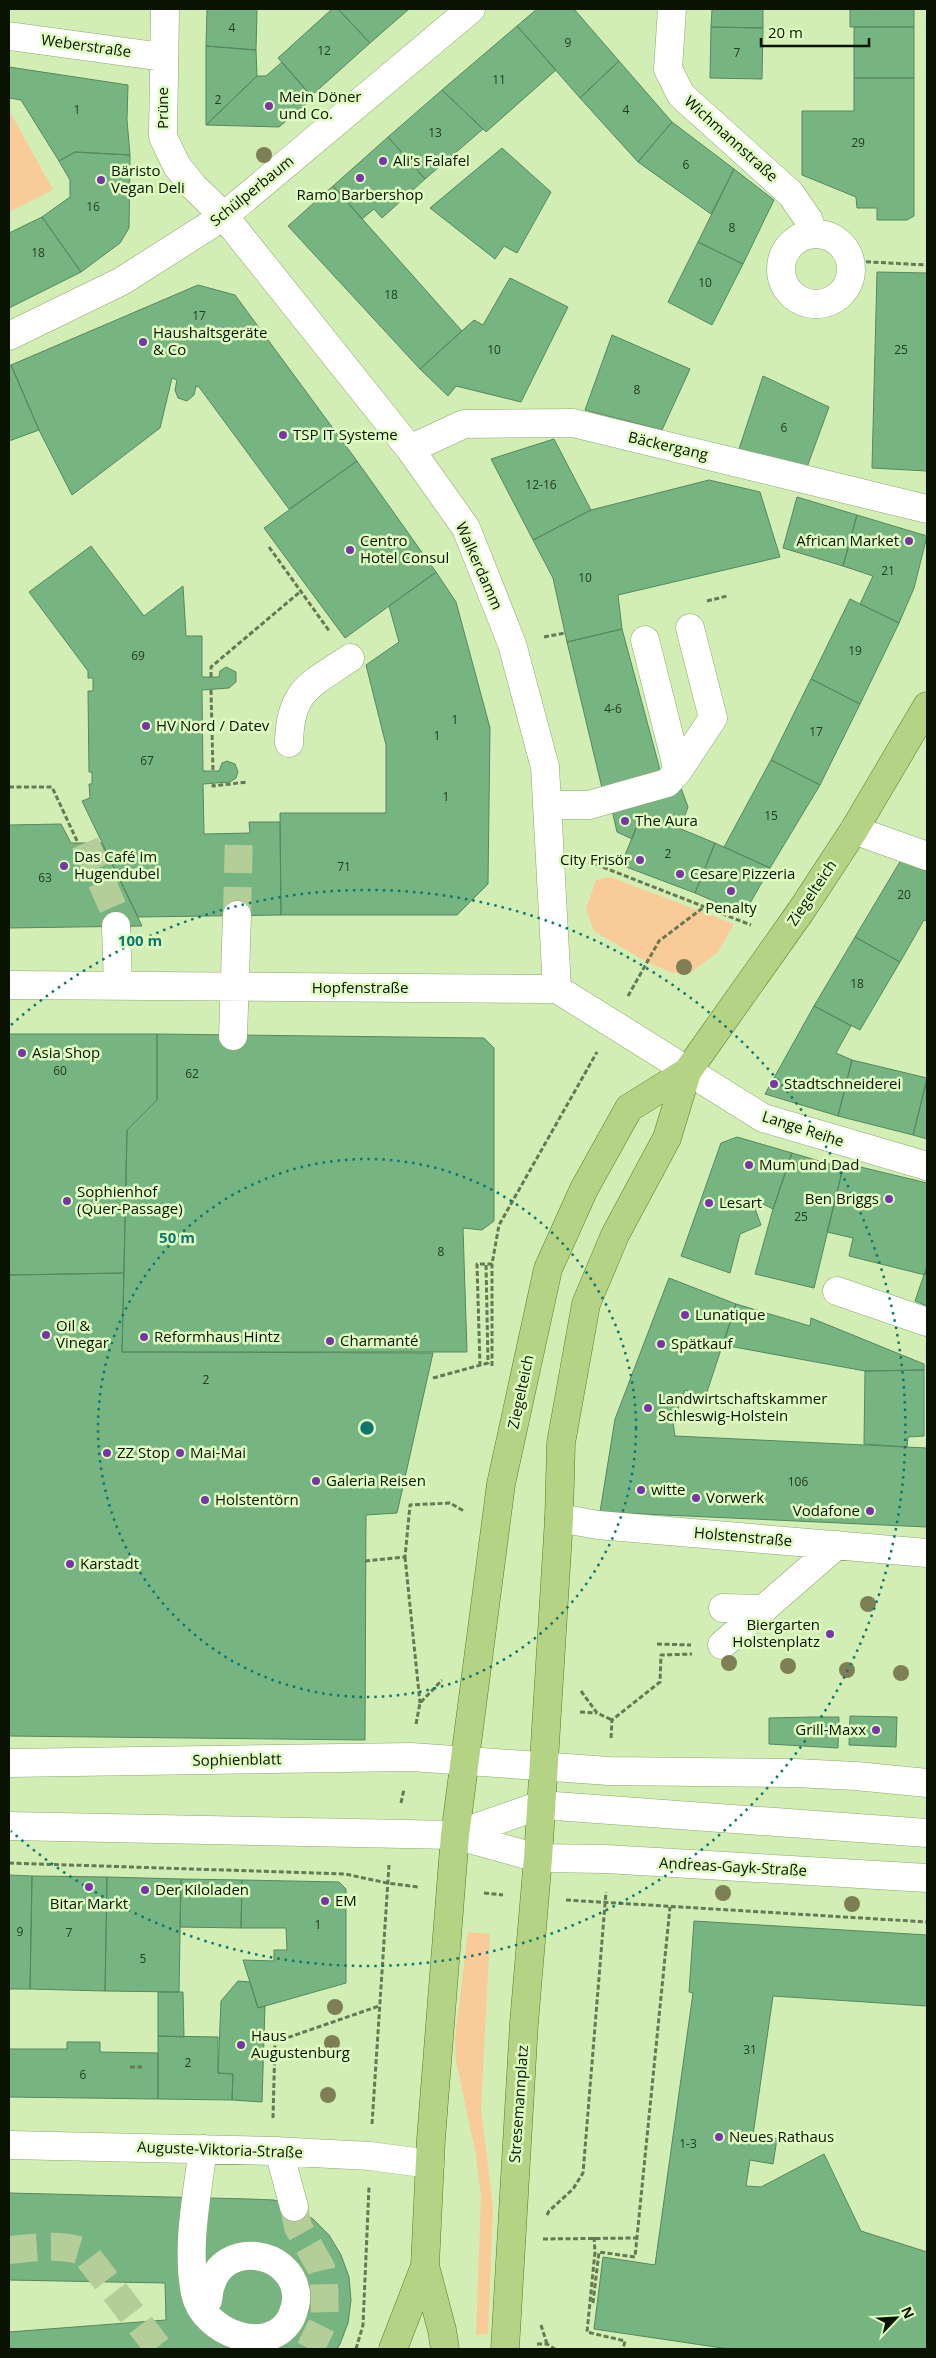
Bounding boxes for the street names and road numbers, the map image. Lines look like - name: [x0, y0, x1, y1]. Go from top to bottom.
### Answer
- street label: Weberstraße: [40, 29, 132, 61]
- street label: Prüne: [152, 87, 172, 129]
- street label: Wichmannstraße: [681, 91, 783, 186]
- street label: Schülperbaum: [205, 150, 297, 230]
- street label: Bäckergang: [626, 426, 710, 464]
- street label: Walkerdamm: [452, 519, 508, 612]
- street label: Ziegelteich: [782, 856, 840, 929]
- street label: Hopfenstraße: [312, 977, 408, 997]
- street label: Lange Reihe: [760, 1105, 847, 1151]
- street label: Ziegelteich: [502, 1353, 538, 1431]
- street label: Holstenstraße: [693, 1522, 793, 1550]
- street label: Sophienblatt: [192, 1748, 282, 1770]
- street label: Andreas-Gayk-Straße: [659, 1852, 807, 1880]
- street label: Stresemannplatz: [504, 2044, 532, 2163]
- street label: Auguste-Viktoria-Straße: [137, 2136, 303, 2162]

